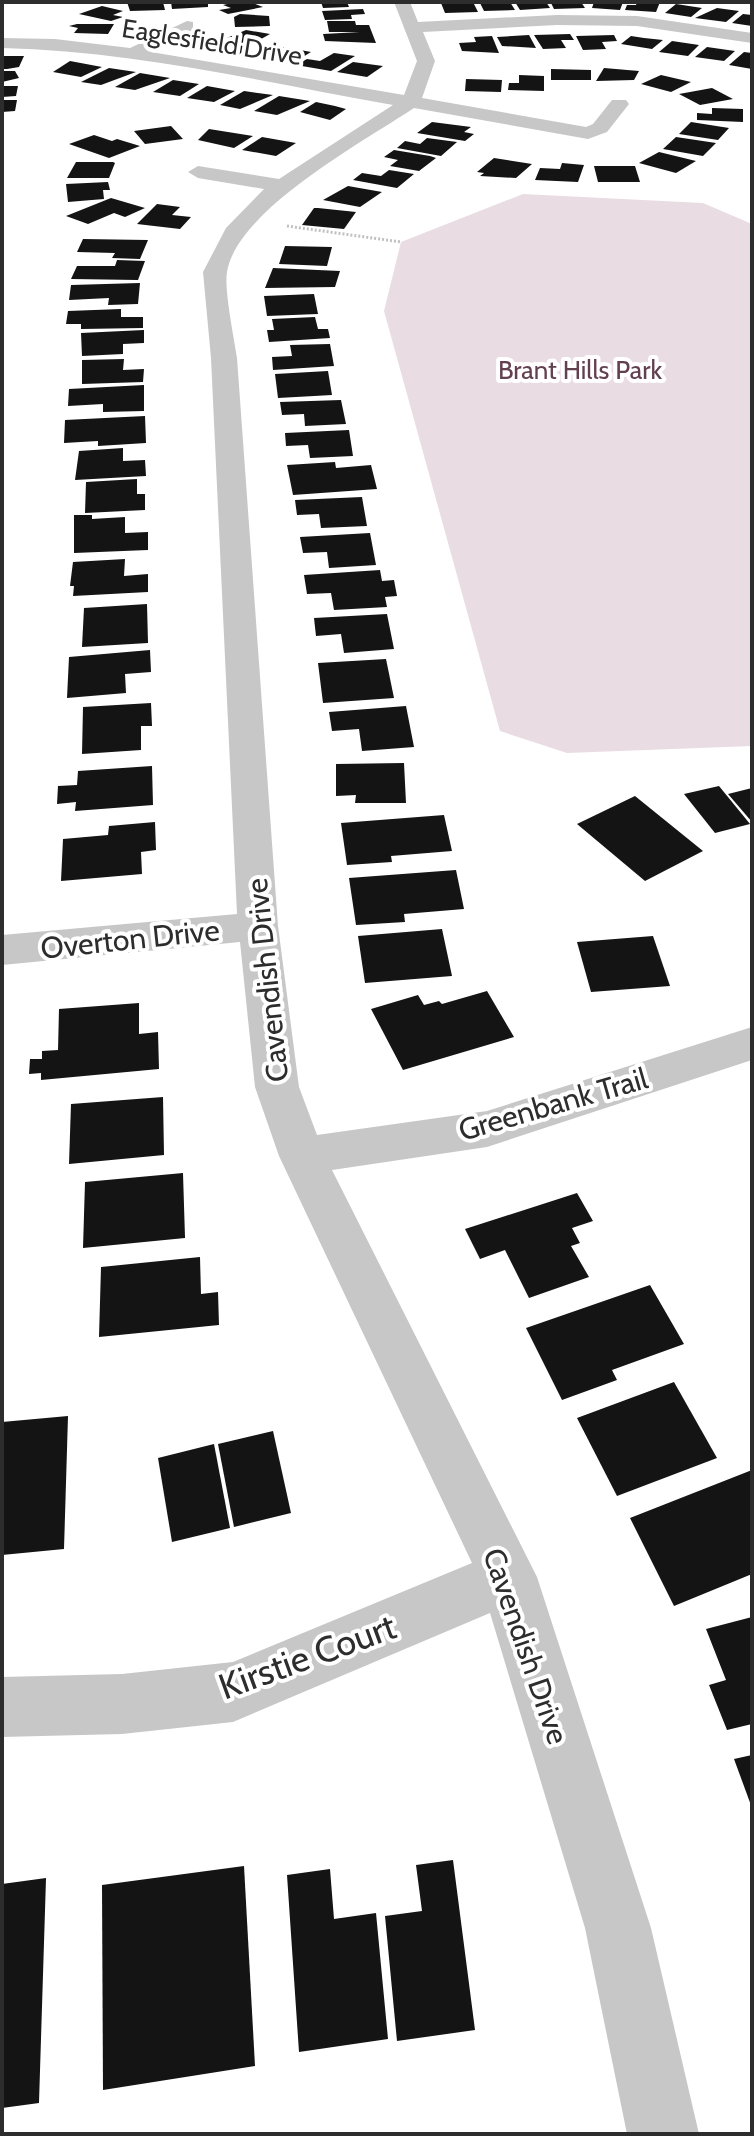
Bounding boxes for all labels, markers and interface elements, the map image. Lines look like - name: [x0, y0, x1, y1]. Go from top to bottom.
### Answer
- street label: Eaglesfield Drive: [120, 12, 304, 72]
- park label: Brant Hills Park: [498, 354, 662, 386]
- street label: Cavendish Drive: [238, 876, 296, 1084]
- street label: Overton Drive: [39, 911, 221, 967]
- street label: Greenbank Trail: [454, 1059, 652, 1149]
- street label: Cavendish Drive: [475, 1543, 577, 1749]
- street label: Kirstie Court: [212, 1604, 402, 1708]

